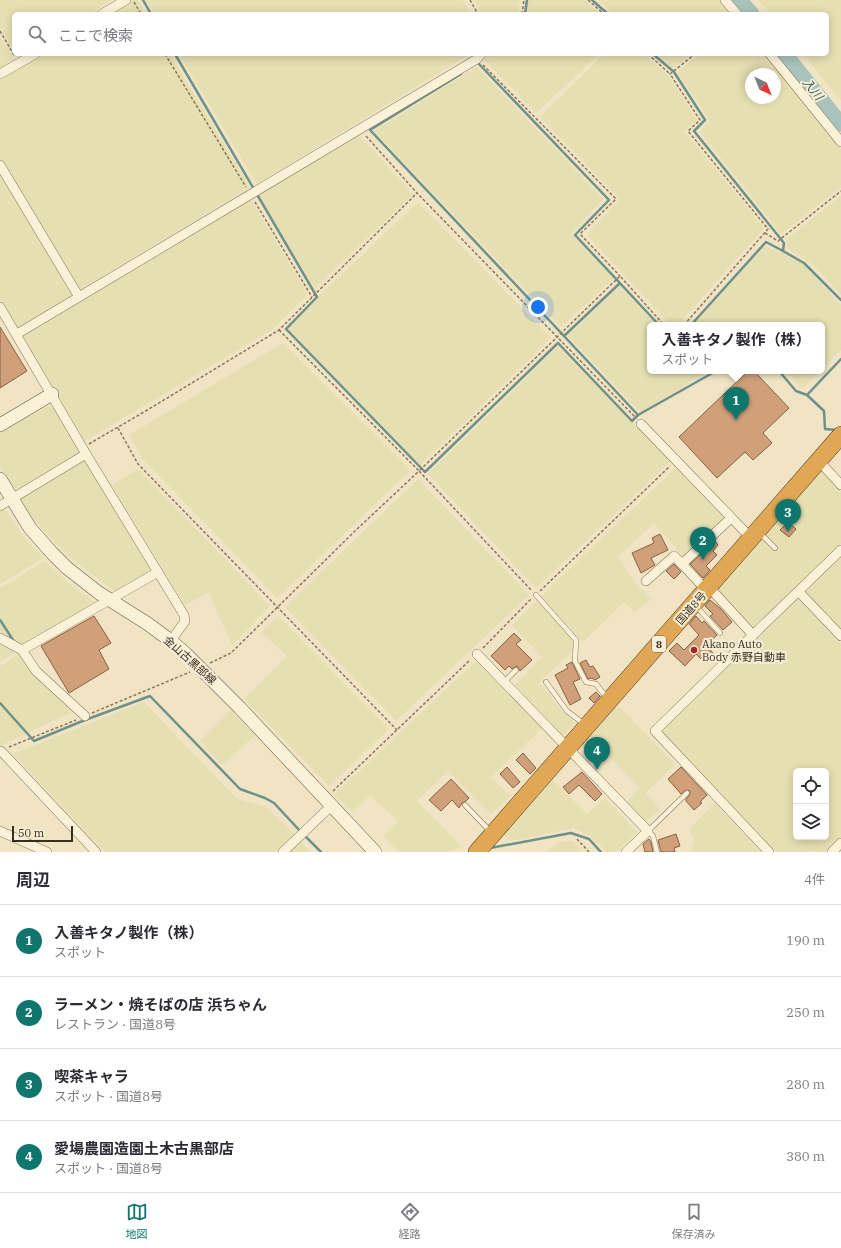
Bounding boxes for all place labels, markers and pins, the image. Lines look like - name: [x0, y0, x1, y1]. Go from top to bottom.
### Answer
- pin: 1: [723, 387, 749, 420]
- pin: 3: [775, 499, 801, 532]
- pin: 2: [690, 527, 716, 560]
- place label: Akano Auto Body 赤野自動車: [702, 637, 786, 664]
- marker: Akano Auto Body 赤野自動車: [689, 645, 699, 655]
- pin: 4: [584, 737, 610, 770]

